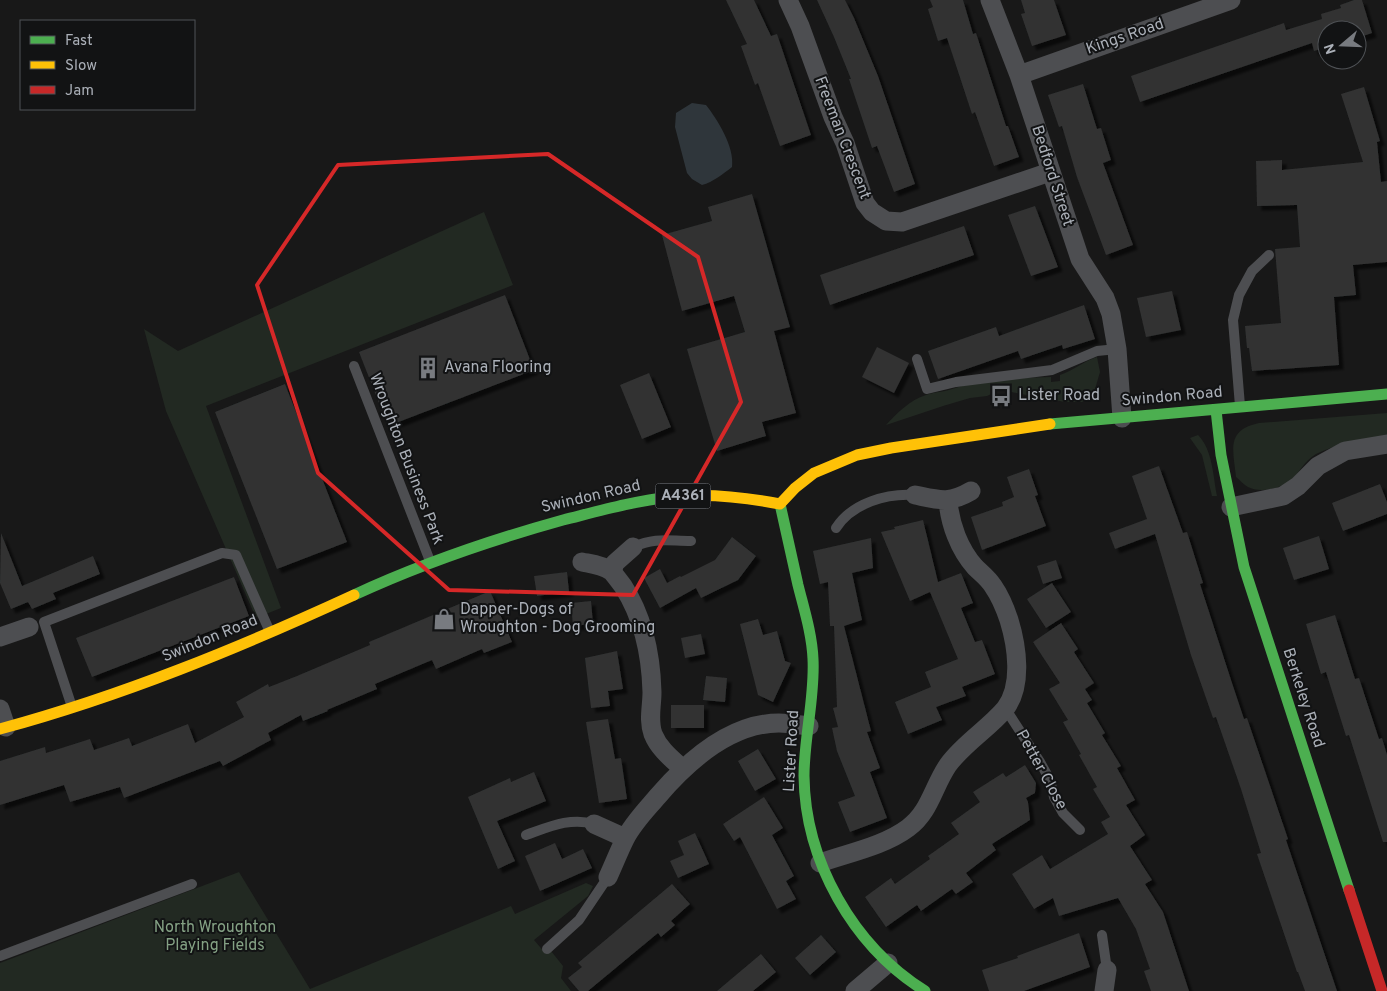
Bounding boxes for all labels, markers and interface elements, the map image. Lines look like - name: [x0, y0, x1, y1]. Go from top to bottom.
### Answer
- street label: Kings Road: [1083, 14, 1167, 60]
- legend: [20, 20, 195, 110]
- north arrow: [1317, 20, 1367, 70]
- text: Fast: [65, 32, 93, 51]
- text: N: [1321, 41, 1341, 56]
- text: Slow: [65, 57, 97, 76]
- street label: Freeman Crescent: [809, 74, 875, 202]
- text: Jam: [65, 82, 94, 101]
- street label: Bedford Street: [1026, 123, 1078, 229]
- building icon: Avana Flooring: [415, 355, 441, 381]
- place label: Avana Flooring: [444, 358, 552, 378]
- street label: Wroughton Business Park: [364, 370, 448, 548]
- bus stop icon: Lister Road: [988, 383, 1014, 409]
- street label: Swindon Road: [1121, 383, 1223, 411]
- place label: Lister Road: [1018, 386, 1100, 406]
- street label: Swindon Road: [539, 476, 643, 518]
- road number: A4361: [656, 484, 710, 508]
- place label: Dapper-Dogs of Wroughton - Dog Grooming: [460, 600, 655, 638]
- shop icon: Dapper-Dogs of Wroughton - Dog Grooming: [431, 606, 457, 632]
- street label: Swindon Road: [159, 611, 261, 667]
- street label: Berkeley Road: [1277, 645, 1329, 751]
- street label: Lister Road: [780, 710, 804, 792]
- street label: Petter Close: [1011, 727, 1071, 813]
- park label: North Wroughton Playing Fields: [154, 918, 276, 956]

